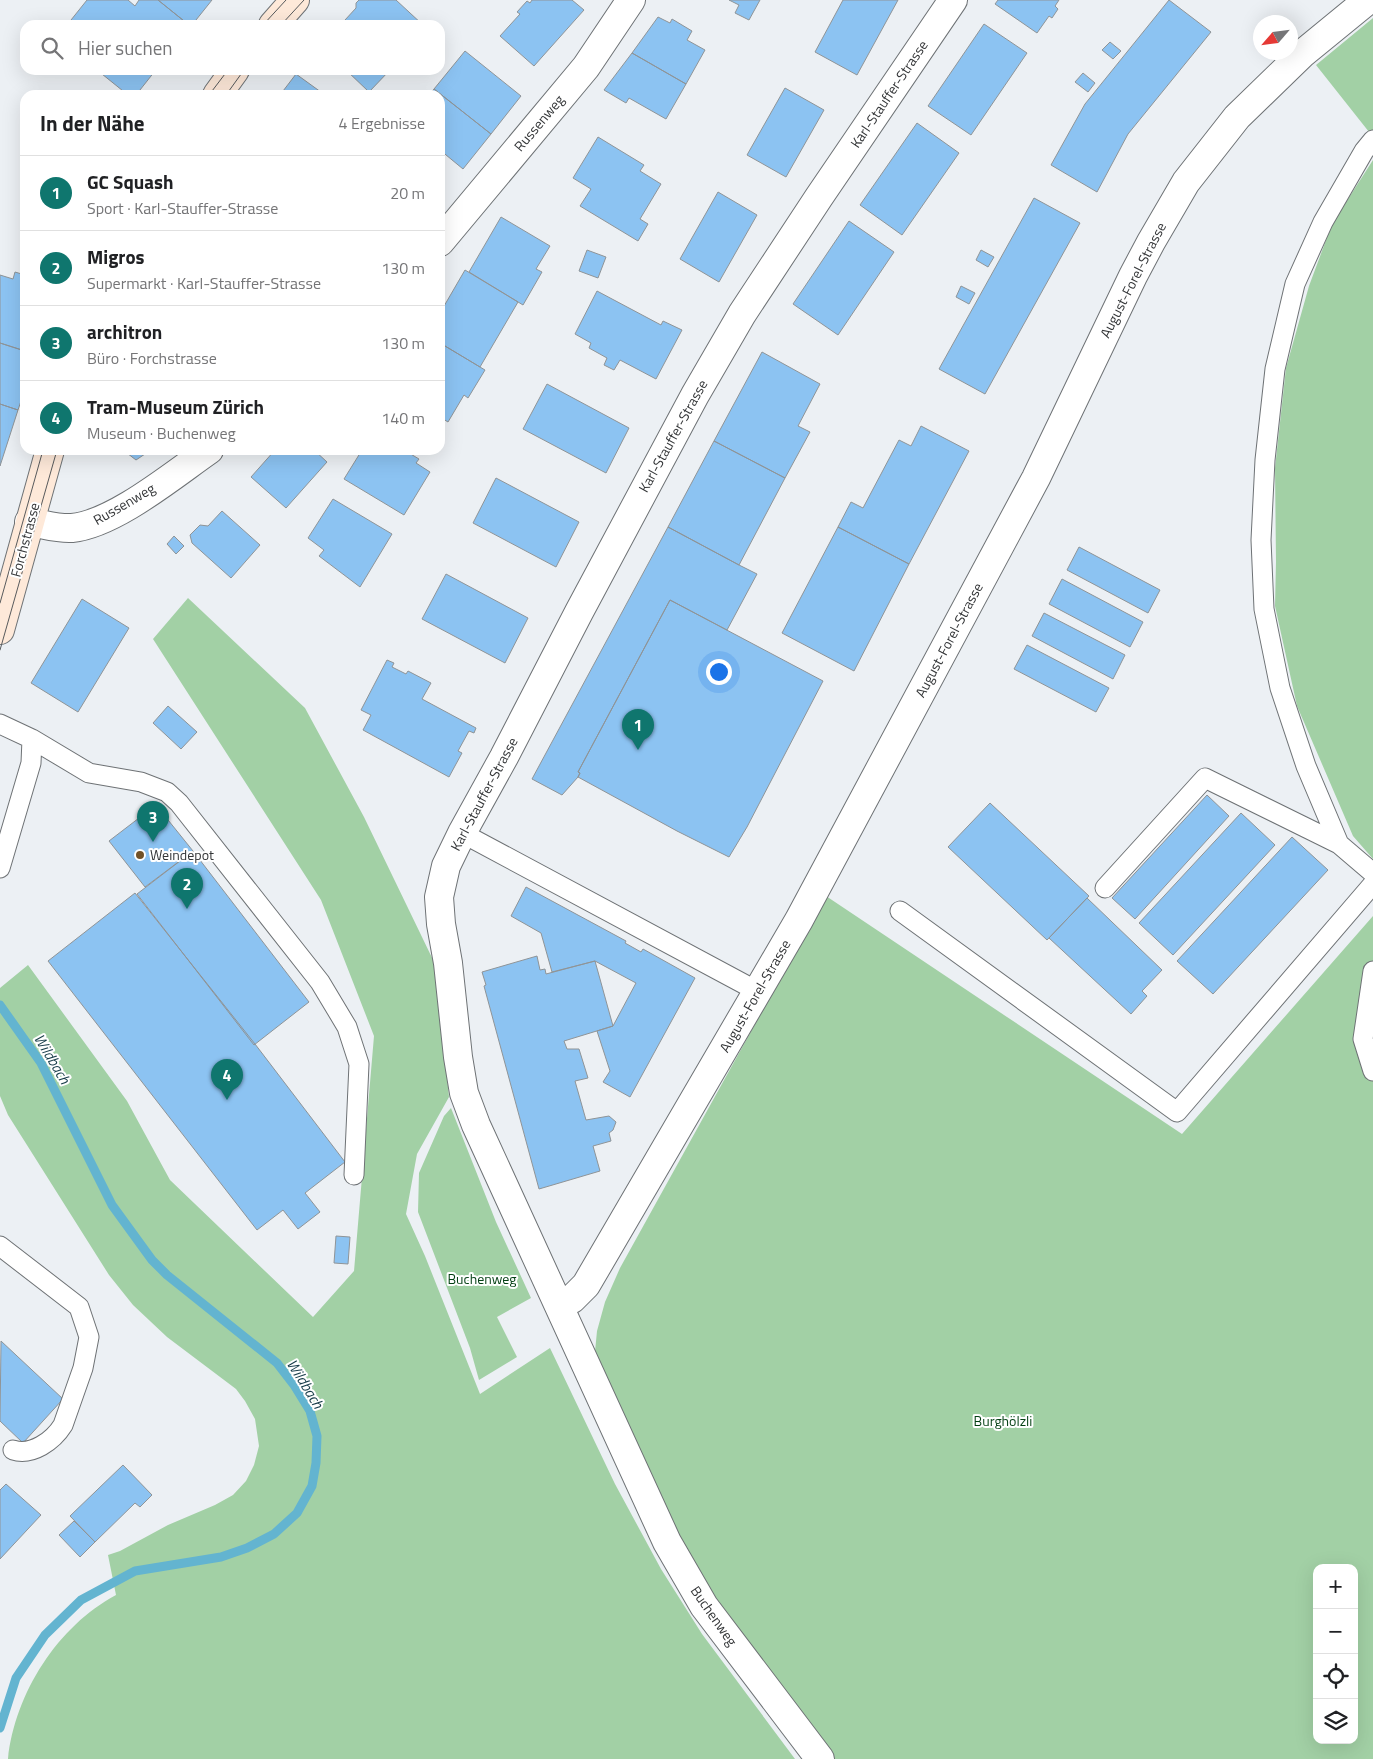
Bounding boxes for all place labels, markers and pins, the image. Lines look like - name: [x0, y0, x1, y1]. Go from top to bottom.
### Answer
- pin: 1: [622, 709, 654, 750]
- pin: 3: [137, 801, 169, 842]
- place label: Weindepot: [150, 844, 214, 865]
- marker: Weindepot: [134, 849, 146, 861]
- pin: 2: [171, 868, 203, 909]
- pin: 4: [211, 1059, 243, 1100]

